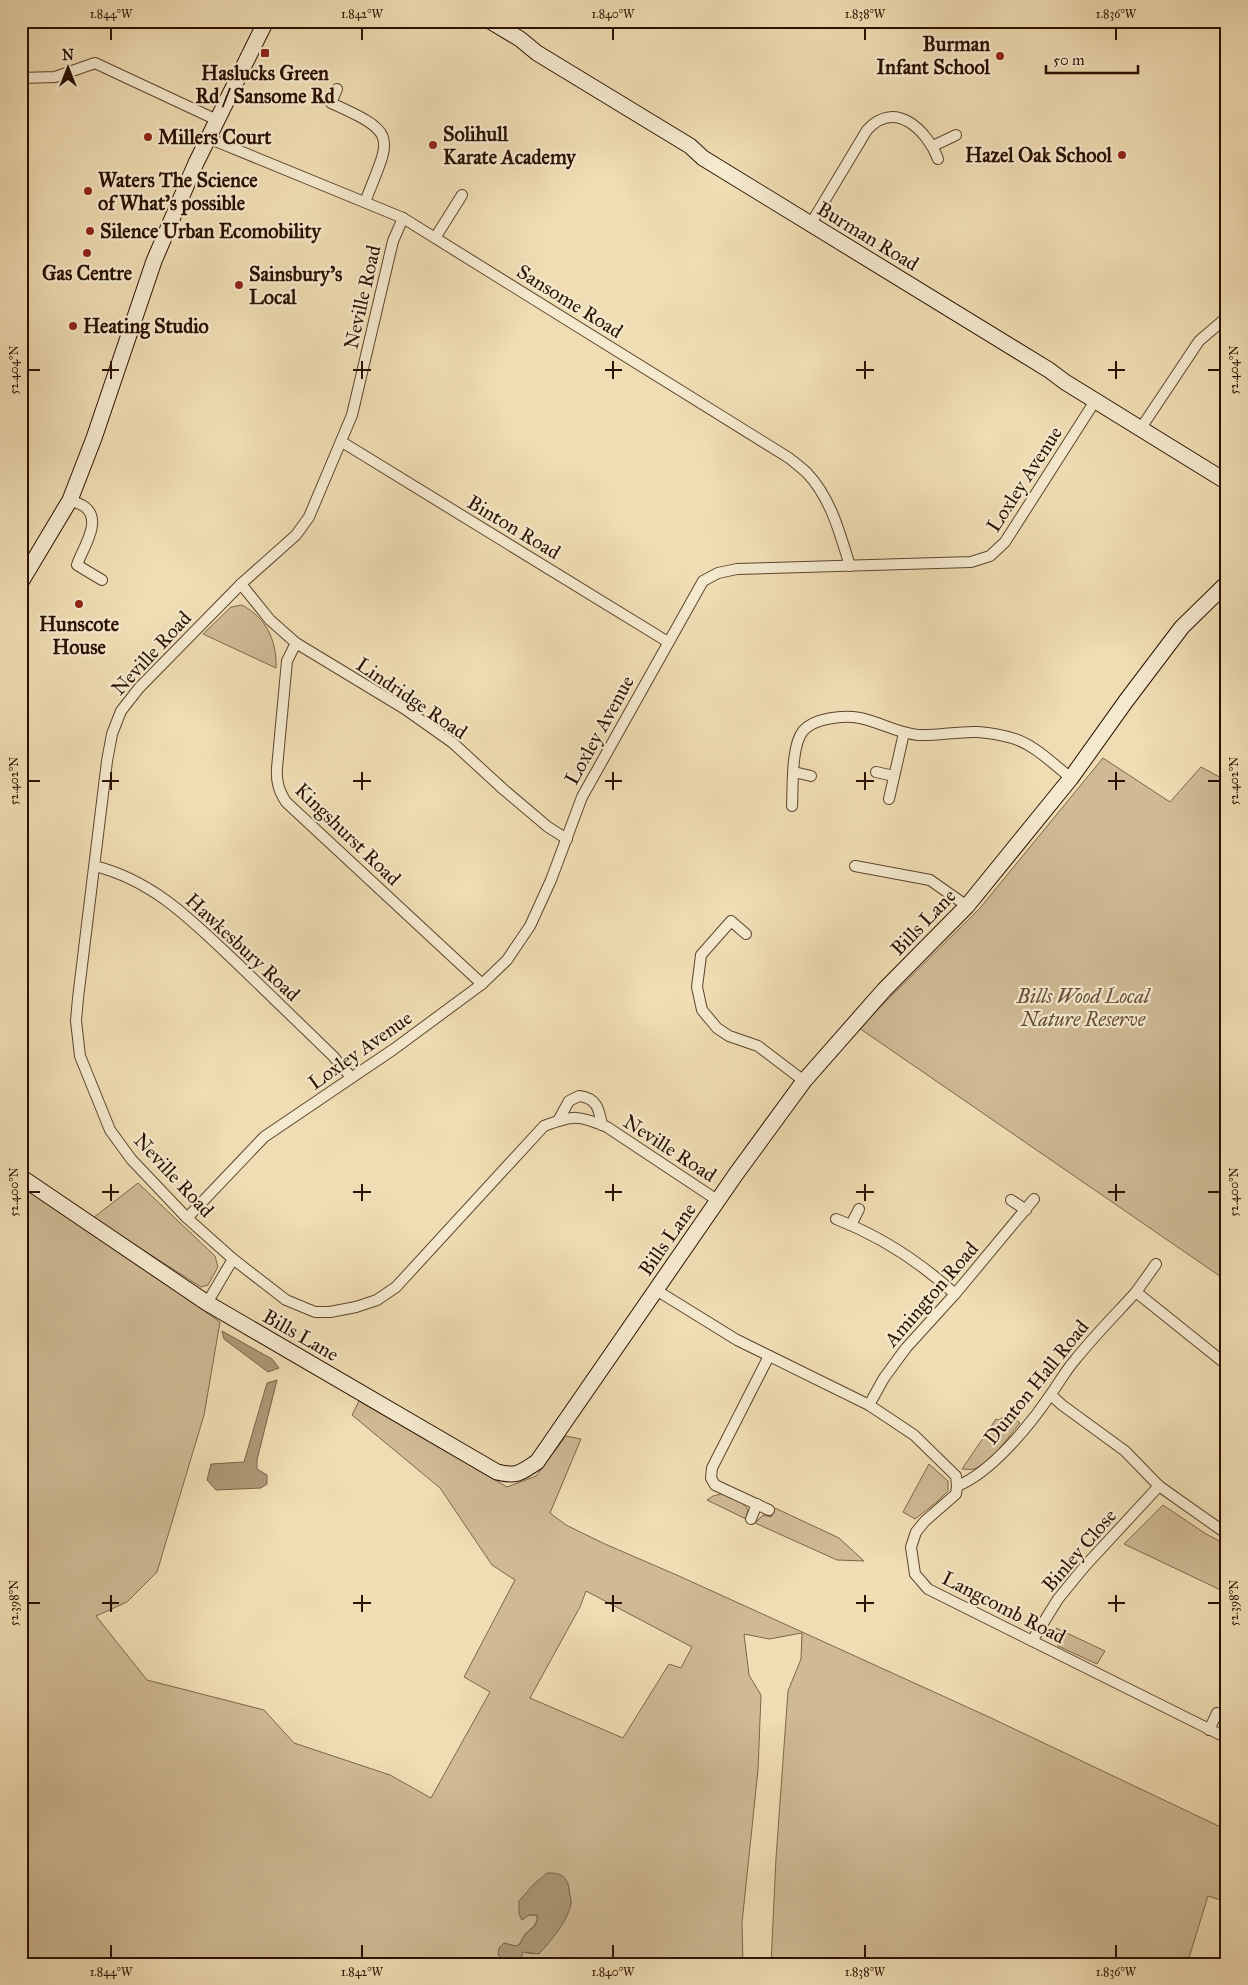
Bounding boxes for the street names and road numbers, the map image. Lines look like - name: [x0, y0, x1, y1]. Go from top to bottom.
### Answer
- street label: Burman Road: [813, 196, 923, 276]
- street label: Neville Road: [338, 243, 386, 351]
- street label: Sansome Road: [513, 259, 627, 343]
- street label: Loxley Avenue: [981, 422, 1067, 536]
- street label: Binton Road: [463, 490, 565, 564]
- street label: Neville Road: [106, 606, 196, 700]
- street label: Lindridge Road: [351, 652, 472, 745]
- street label: Loxley Avenue: [559, 671, 639, 789]
- street label: Kingshurst Road: [289, 778, 406, 891]
- street label: Bills Lane: [885, 884, 961, 960]
- street label: Hawkesbury Road: [181, 888, 305, 1006]
- street label: Loxley Avenue: [304, 1005, 416, 1095]
- street label: Neville Road: [619, 1109, 721, 1187]
- street label: Neville Road: [129, 1128, 219, 1222]
- street label: Bills Lane: [633, 1198, 701, 1280]
- street label: Amington Road: [878, 1237, 984, 1353]
- street label: Bills Lane: [259, 1304, 343, 1366]
- street label: Dunton Hall Road: [978, 1315, 1094, 1449]
- street label: Binley Close: [1037, 1504, 1121, 1596]
- street label: Langcomb Road: [938, 1566, 1070, 1649]

